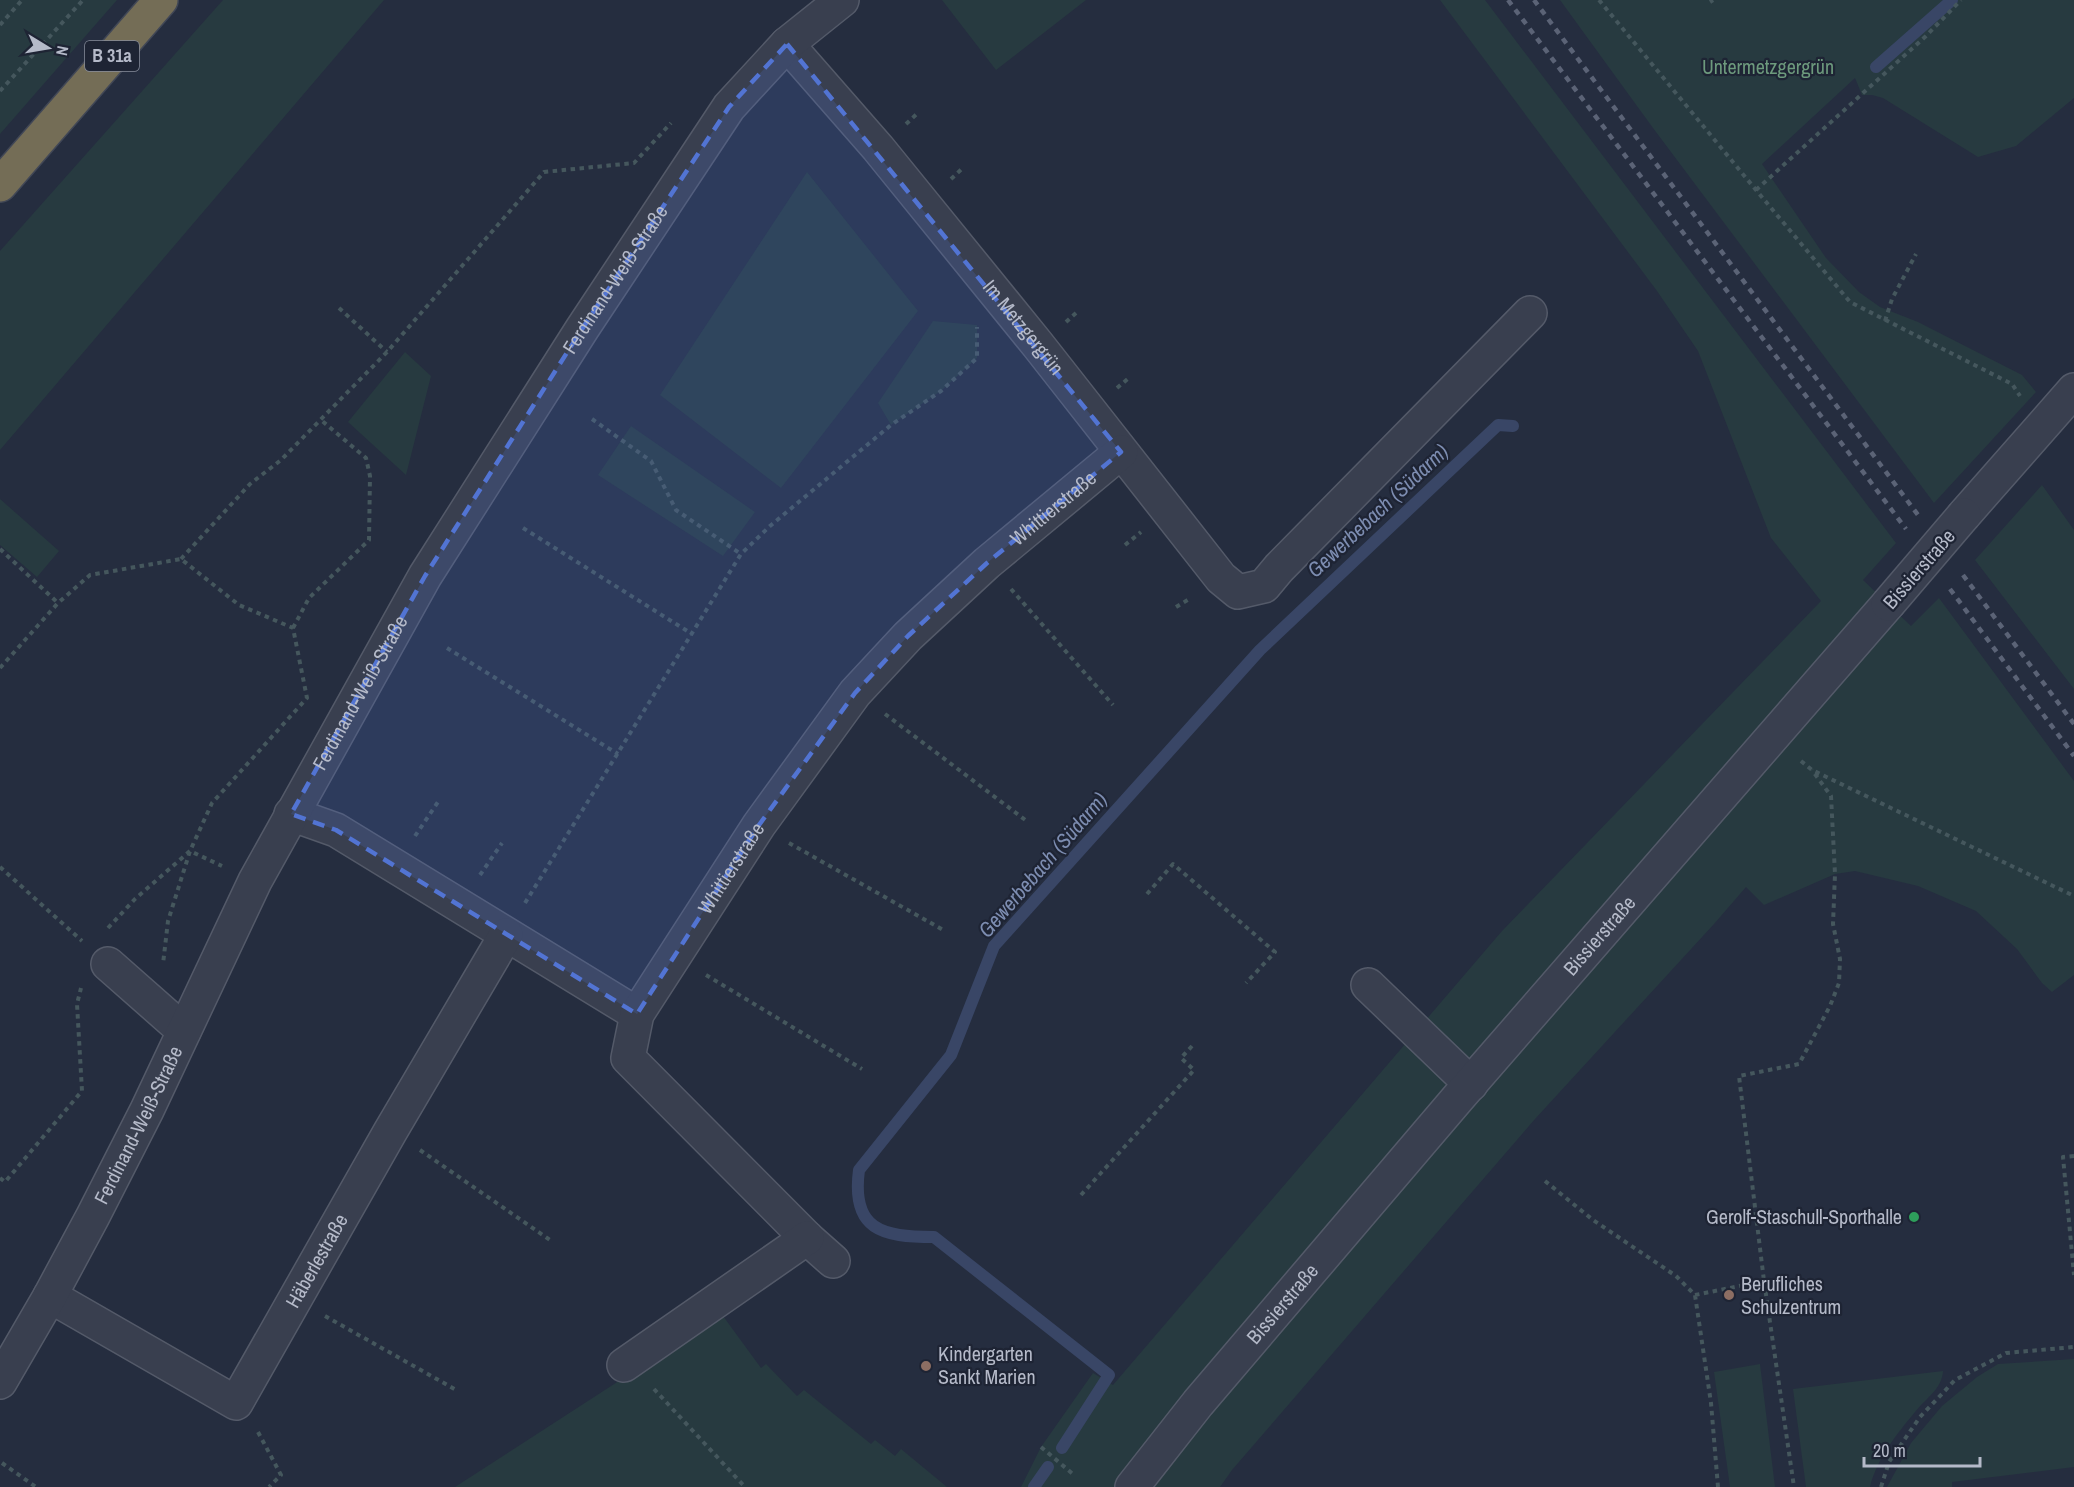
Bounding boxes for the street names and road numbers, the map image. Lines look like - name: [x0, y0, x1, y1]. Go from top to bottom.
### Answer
- road number: B 31a: [85, 41, 139, 71]
- street label: Ferdinand-Weiß-Straße: [556, 199, 674, 359]
- street label: Im Metzgergrün: [977, 274, 1070, 380]
- street label: Whittierstraße: [1004, 464, 1102, 551]
- street label: Bissierstraße: [1876, 523, 1961, 614]
- street label: Ferdinand-Weiß-Straße: [306, 610, 413, 775]
- street label: Whittierstraße: [691, 817, 770, 919]
- street label: Bissierstraße: [1557, 890, 1641, 981]
- street label: Ferdinand-Weiß-Straße: [87, 1041, 188, 1208]
- street label: Häberlestraße: [279, 1209, 354, 1313]
- street label: Bissierstraße: [1240, 1258, 1324, 1350]

